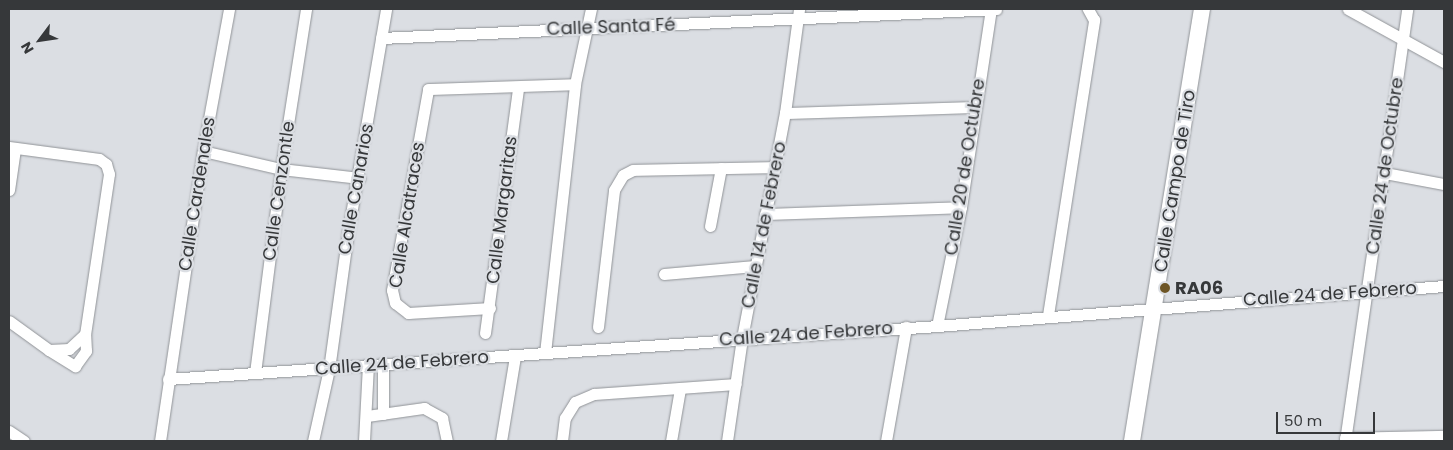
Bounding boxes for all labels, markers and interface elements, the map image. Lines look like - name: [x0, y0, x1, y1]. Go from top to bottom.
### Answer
- street label: Calle Santa Fé: [546, 14, 676, 40]
- north arrow: [15, 15, 65, 65]
- text: N: [16, 38, 38, 57]
- street label: Calle 24 de Octubre: [1362, 76, 1408, 256]
- street label: Calle 20 de Octubre: [940, 77, 990, 257]
- street label: Calle Campo de Tiro: [1150, 88, 1200, 274]
- street label: Calle Cardenales: [174, 115, 220, 273]
- street label: Calle Cenzontle: [259, 120, 299, 262]
- street label: Calle Canarios: [334, 122, 378, 256]
- street label: Calle Margaritas: [482, 135, 522, 285]
- street label: Calle Alcatraces: [385, 140, 429, 290]
- street label: Calle 14 de Febrero: [737, 140, 791, 310]
- place label: RA06: [1175, 277, 1223, 299]
- street label: Calle 24 de Febrero: [1242, 277, 1418, 311]
- marker: RA06: [1159, 282, 1171, 294]
- street label: Calle 24 de Febrero: [718, 317, 894, 351]
- street label: Calle 24 de Febrero: [314, 346, 490, 380]
- scale bar: [1278, 402, 1377, 434]
- text: 50 m: [1284, 410, 1322, 431]

